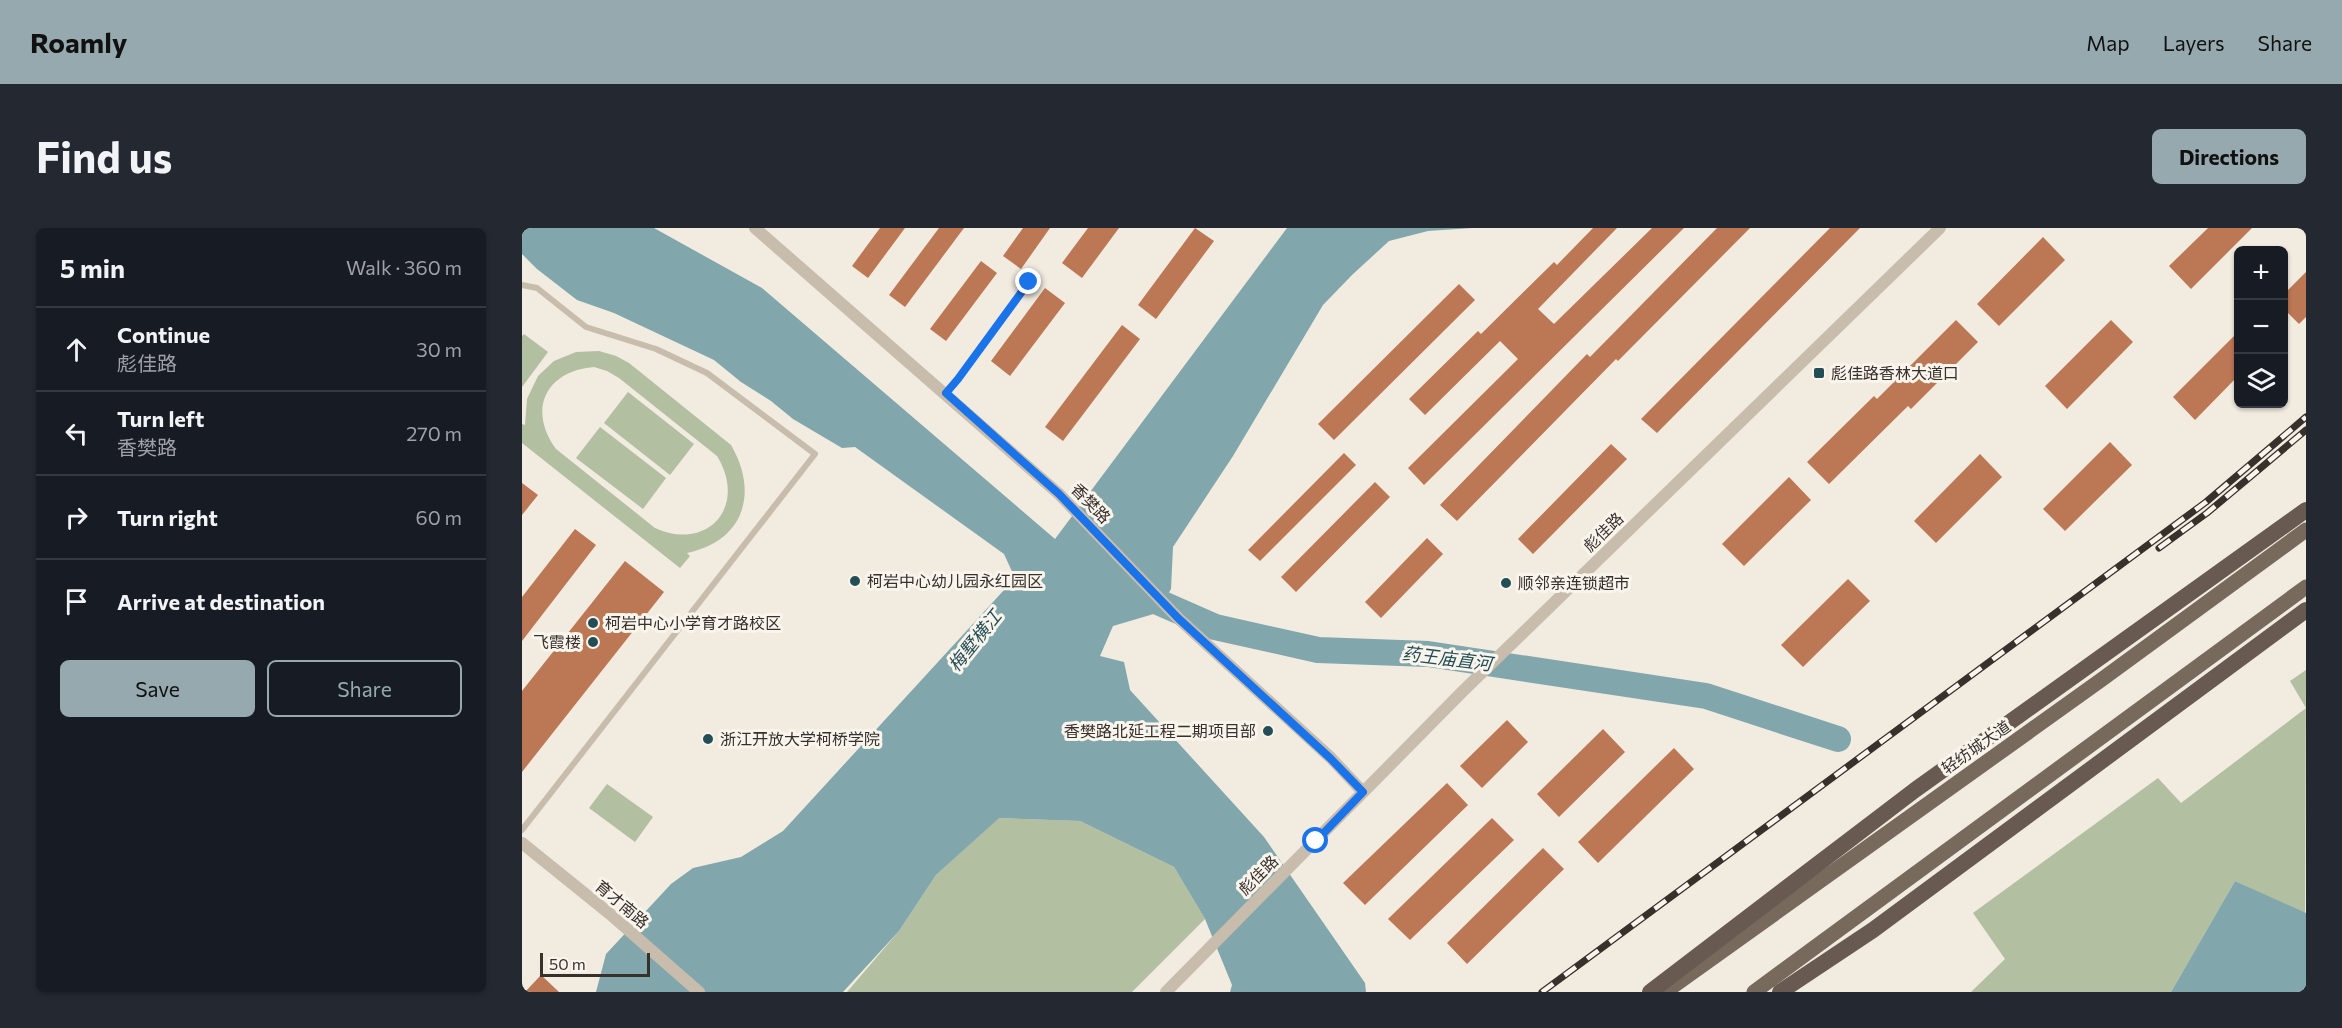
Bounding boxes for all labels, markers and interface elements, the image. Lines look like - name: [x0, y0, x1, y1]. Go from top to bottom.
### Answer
- text: Roamly: [30, 25, 127, 59]
- text: Map: [2086, 30, 2130, 55]
- text: Layers: [2163, 30, 2225, 55]
- text: Share: [2258, 30, 2312, 55]
- button: Directions: [2152, 129, 2306, 184]
- text: Find us: [36, 130, 172, 182]
- map controls: [2234, 246, 2288, 408]
- button: +: [2234, 246, 2288, 300]
- text: 5 min: [60, 252, 125, 283]
- text: Walk · 360 m: [346, 255, 462, 279]
- route end: [1015, 268, 1041, 294]
- button: −: [2234, 300, 2288, 354]
- text: Continue: [117, 321, 210, 348]
- icon: ahead: [60, 333, 93, 366]
- text: 30 m: [416, 337, 462, 361]
- text: 彪佳路: [117, 351, 177, 375]
- button: layers: [2234, 354, 2288, 408]
- place label: 彪佳路香林大道口: [1831, 363, 1959, 382]
- marker: 彪佳路香林大道口: [1812, 366, 1826, 380]
- text: Turn left: [117, 405, 204, 432]
- icon: left: [60, 417, 93, 450]
- text: 270 m: [406, 421, 462, 445]
- text: 香樊路: [117, 435, 177, 459]
- street label: 香樊路: [1068, 479, 1115, 527]
- icon: right: [60, 501, 93, 534]
- text: Turn right: [117, 504, 218, 531]
- text: 60 m: [416, 505, 462, 529]
- street label: 彪佳路: [1579, 508, 1627, 555]
- place label: 柯岩中心幼儿园永红园区: [867, 571, 1043, 590]
- place label: 顺邻亲连锁超市: [1518, 573, 1630, 592]
- marker: 柯岩中心幼儿园永红园区: [848, 574, 862, 588]
- marker: 顺邻亲连锁超市: [1499, 576, 1513, 590]
- icon: arrive: [60, 585, 93, 618]
- text: Arrive at destination: [117, 588, 325, 615]
- water label: 梅墅横江: [943, 604, 1007, 675]
- place label: 柯岩中心小学育才路校区: [605, 613, 781, 632]
- marker: 柯岩中心小学育才路校区: [586, 616, 600, 630]
- place label: 飞霞楼: [533, 632, 581, 651]
- marker: 飞霞楼: [586, 635, 600, 649]
- water label: 药王庙直河: [1401, 642, 1496, 675]
- button: Save: [60, 660, 255, 717]
- button: Share: [267, 660, 462, 717]
- street label: 轻纺城大道: [1937, 716, 2014, 777]
- place label: 香樊路北延工程二期项目部: [1064, 721, 1256, 740]
- marker: 香樊路北延工程二期项目部: [1261, 724, 1275, 738]
- place label: 浙江开放大学柯桥学院: [720, 729, 880, 748]
- marker: 浙江开放大学柯桥学院: [701, 732, 715, 746]
- route start: [1302, 827, 1328, 853]
- street label: 彪佳路: [1234, 851, 1281, 898]
- street label: 育才南路: [592, 876, 653, 931]
- scale bar: [540, 950, 650, 978]
- text: 50 m: [549, 954, 586, 973]

